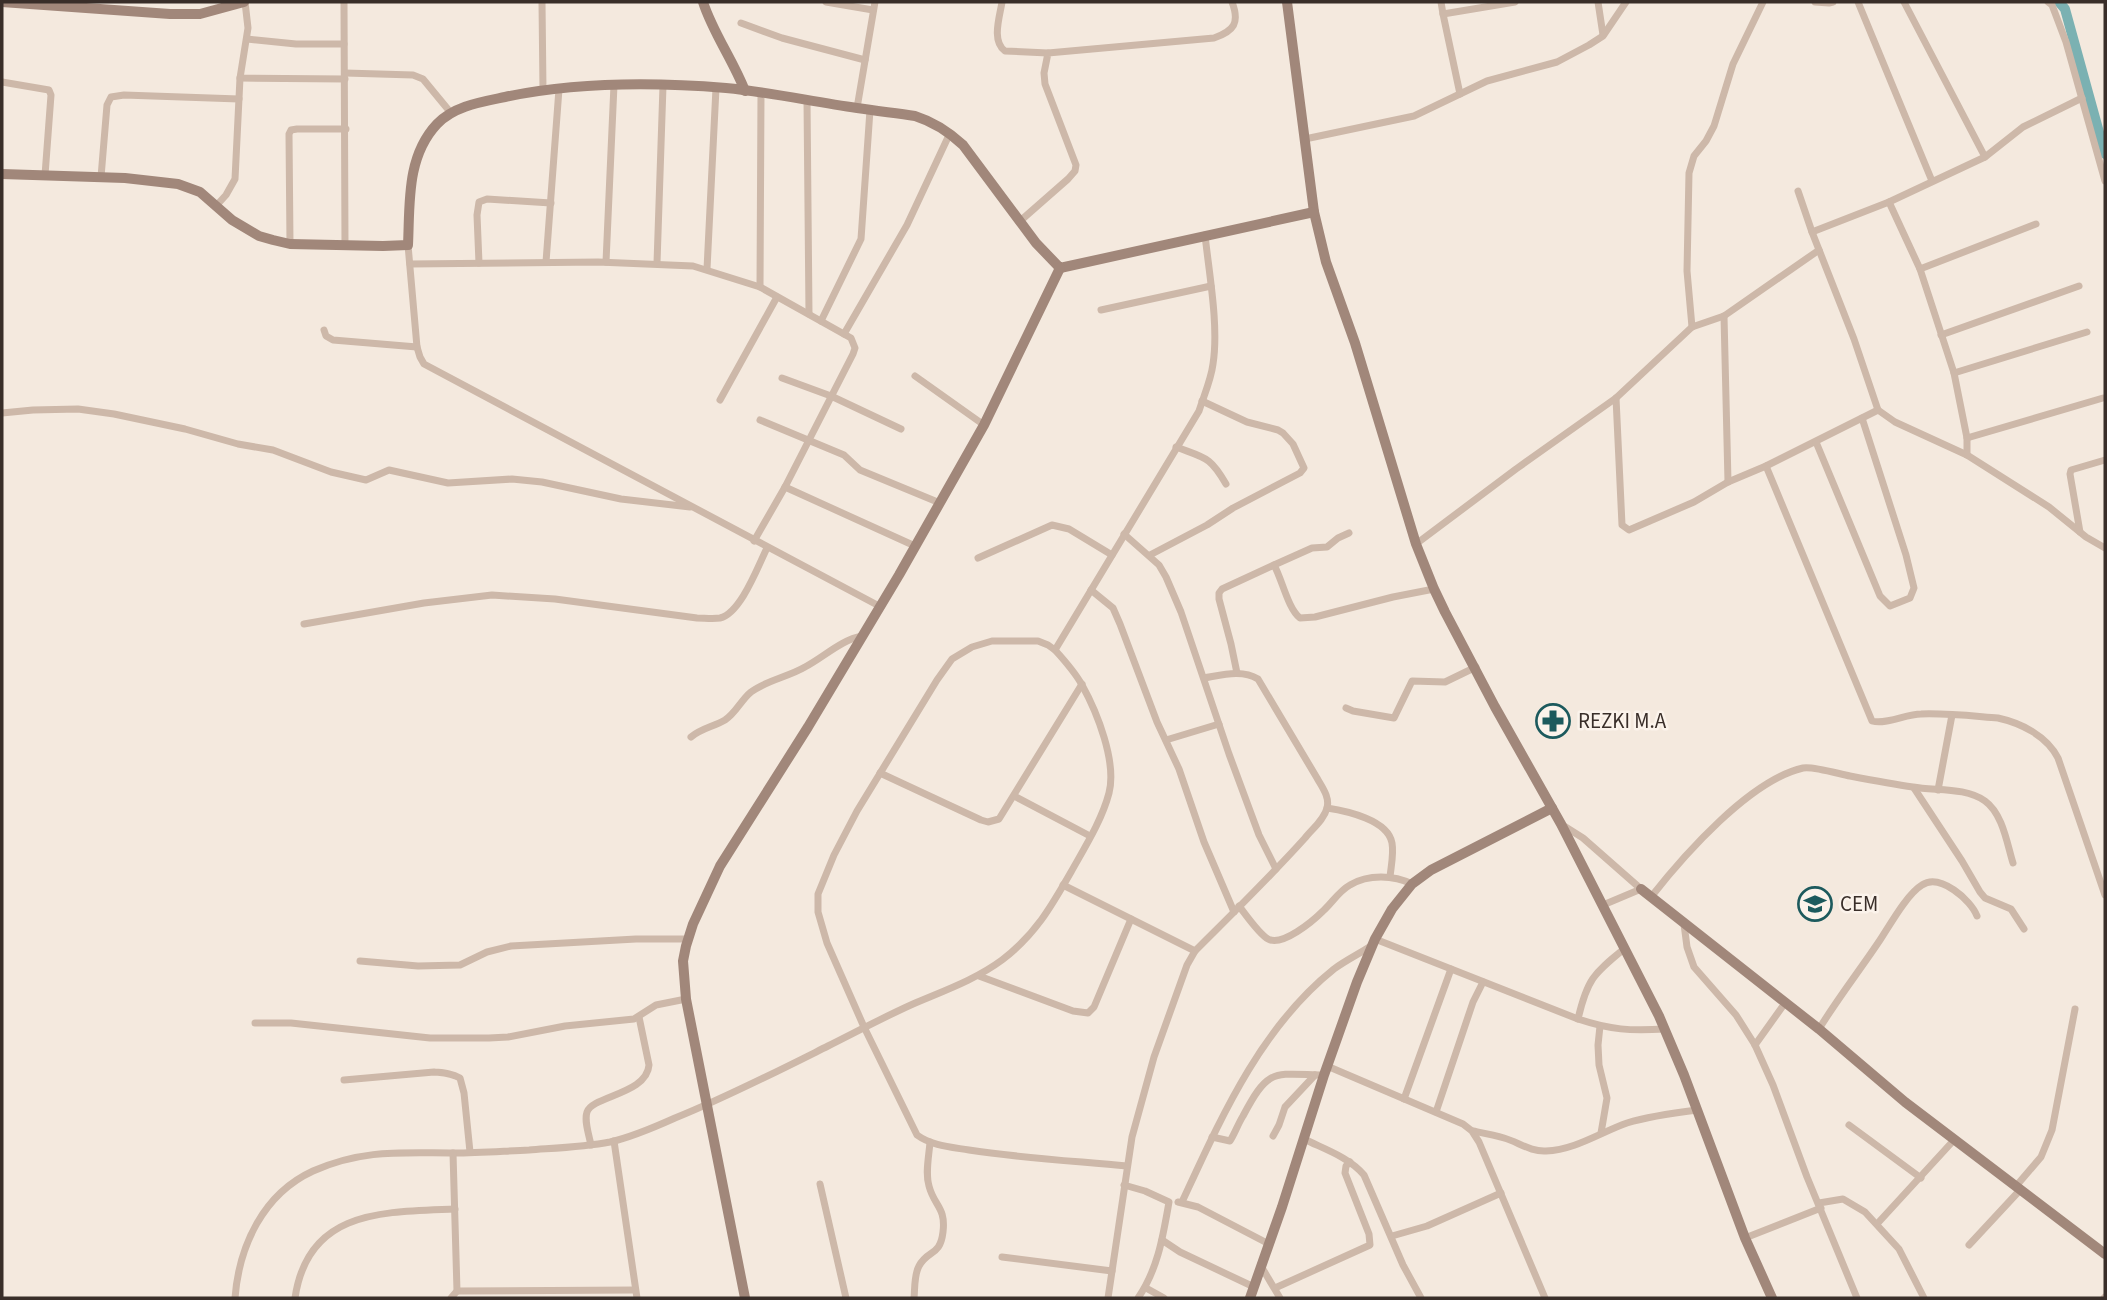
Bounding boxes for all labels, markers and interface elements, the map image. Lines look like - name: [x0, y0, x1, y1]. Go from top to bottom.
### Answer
- pharmacy icon: REZKI M.A: [1534, 702, 1572, 740]
- place label: REZKI M.A: [1578, 706, 1667, 736]
- school or university icon: CEM: [1796, 885, 1834, 923]
- place label: CEM: [1840, 889, 1878, 919]

